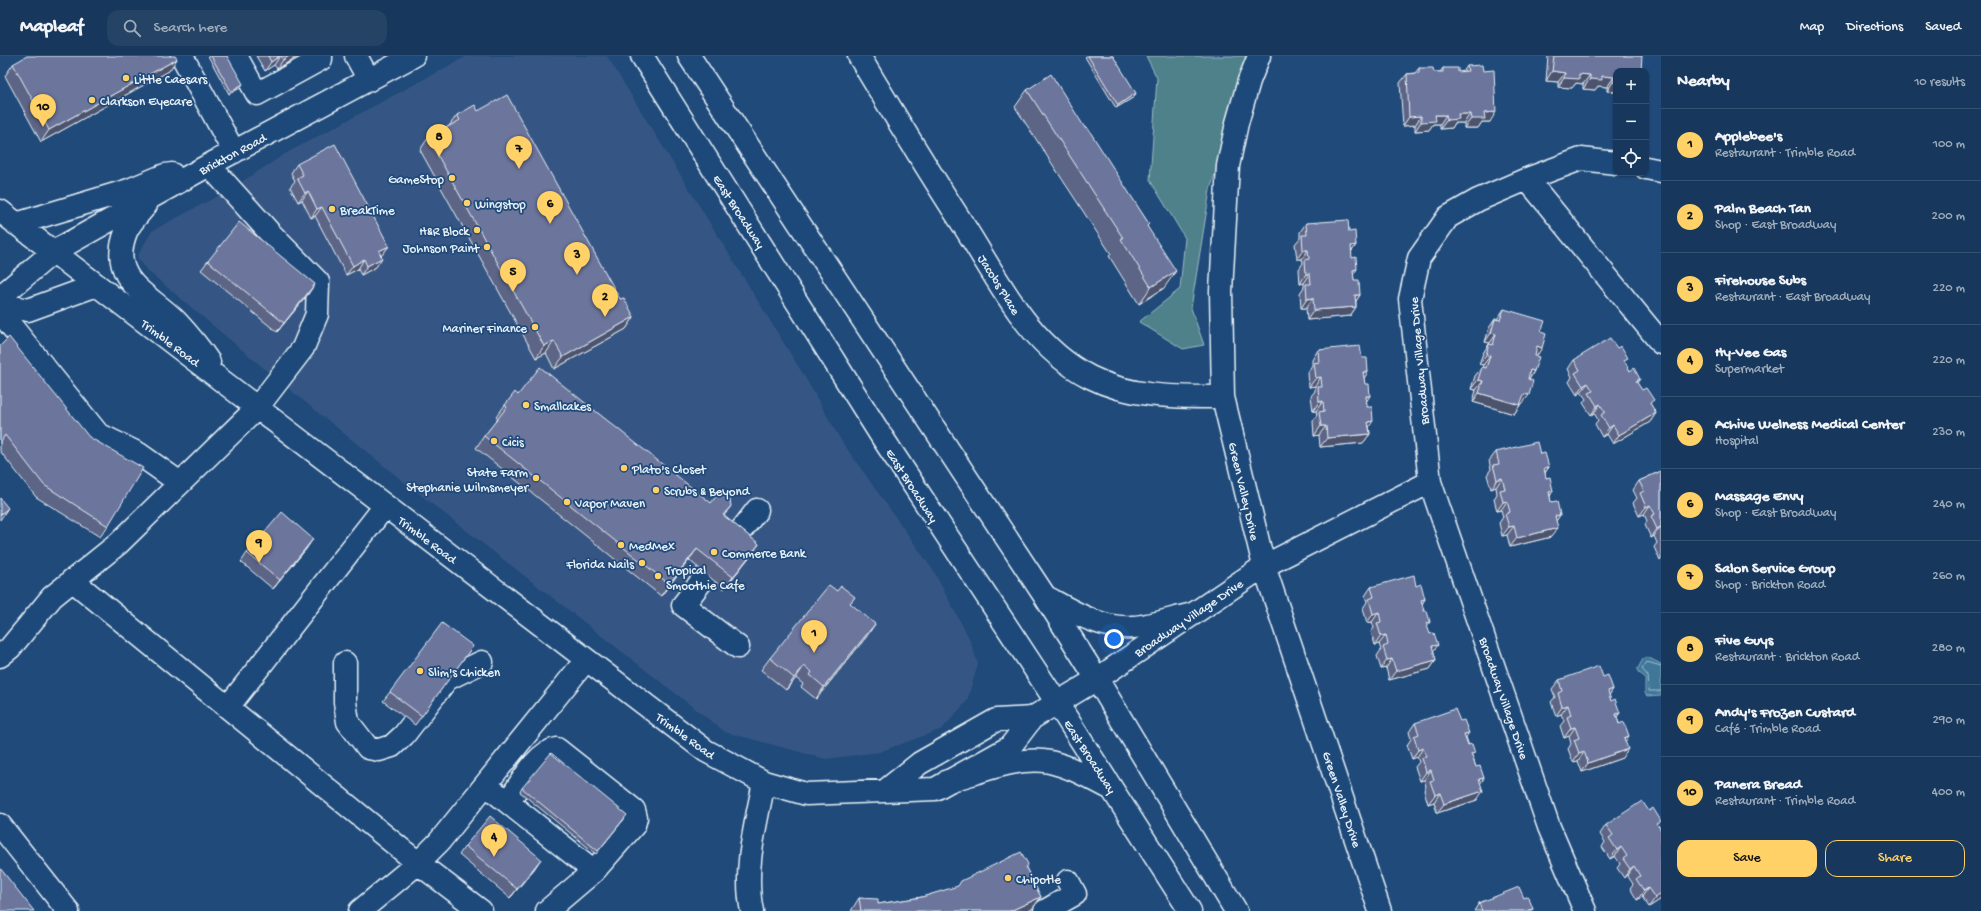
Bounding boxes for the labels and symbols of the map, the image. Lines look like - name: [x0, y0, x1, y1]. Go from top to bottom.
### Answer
- marker: Little Caesars: [121, 73, 131, 83]
- place label: Little Caesars: [134, 73, 208, 88]
- pin: 10: [30, 94, 56, 127]
- marker: Clarkson Eyecare: [87, 95, 97, 105]
- place label: Clarkson Eyecare: [100, 95, 193, 110]
- pin: 8: [426, 124, 452, 157]
- street label: Brickton Road: [196, 131, 271, 180]
- pin: 7: [506, 136, 532, 169]
- place label: GameStop: [388, 173, 445, 188]
- marker: GameStop: [447, 173, 457, 183]
- street label: East Broadway: [708, 173, 768, 253]
- pin: 6: [537, 191, 563, 224]
- marker: Wingstop: [462, 198, 472, 208]
- place label: Wingstop: [475, 198, 526, 213]
- marker: BreakTime: [327, 204, 337, 214]
- place label: BreakTime: [339, 204, 395, 219]
- place label: H&R Block: [419, 225, 470, 240]
- marker: H&R Block: [472, 225, 482, 235]
- place label: Johnson Paint: [403, 242, 481, 257]
- marker: Johnson Paint: [482, 242, 492, 252]
- pin: 3: [564, 242, 590, 275]
- street label: Jacobs Place: [973, 252, 1023, 319]
- pin: 5: [500, 259, 526, 292]
- pin: 2: [592, 284, 618, 317]
- street label: Broadway Village Drive: [1407, 296, 1434, 426]
- street label: Trimble Road: [136, 316, 203, 372]
- place label: Mariner Finance: [443, 322, 527, 337]
- marker: Mariner Finance: [530, 322, 540, 332]
- marker: Smallcakes: [521, 400, 531, 410]
- place label: Smallcakes: [534, 400, 592, 415]
- marker: Cicis: [489, 436, 499, 446]
- place label: Cicis: [502, 436, 525, 451]
- street label: Green Valley Drive: [1224, 441, 1261, 542]
- street label: East Broadway: [881, 447, 941, 527]
- marker: Plato's Closet: [619, 463, 629, 473]
- place label: Plato's Closet: [631, 463, 708, 478]
- place label: State Farm Stephanie Wilmsmeyer: [406, 466, 529, 496]
- marker: State Farm Stephanie Wilmsmeyer: [531, 473, 541, 483]
- marker: Scrubs & Beyond: [651, 485, 661, 495]
- place label: Scrubs & Beyond: [664, 485, 751, 500]
- marker: Vapor Maven: [562, 497, 572, 507]
- place label: Vapor Maven: [574, 497, 646, 512]
- street label: Trimble Road: [393, 513, 460, 569]
- pin: 9: [246, 530, 272, 563]
- marker: MedMex: [616, 540, 626, 550]
- place label: MedMex: [629, 540, 675, 555]
- marker: Commerce Bank: [709, 547, 719, 557]
- place label: Commerce Bank: [722, 547, 807, 562]
- place label: Florida Nails: [565, 558, 635, 573]
- marker: Florida Nails: [637, 558, 647, 568]
- place label: Tropical Smoothie Cafe: [665, 564, 745, 594]
- marker: Tropical Smoothie Cafe: [653, 571, 663, 581]
- street label: Broadway Village Drive: [1131, 577, 1247, 662]
- pin: 1: [801, 620, 827, 653]
- your location: [1104, 629, 1124, 649]
- street label: Broadway Village Drive: [1474, 635, 1531, 762]
- marker: Slim's Chicken: [415, 666, 425, 676]
- place label: Slim's Chicken: [428, 666, 501, 681]
- street label: Trimble Road: [651, 710, 718, 764]
- street label: East Broadway: [1059, 718, 1119, 798]
- street label: Green Valley Drive: [1318, 750, 1363, 850]
- pin: 4: [481, 824, 507, 857]
- marker: Chipotle: [1003, 873, 1013, 883]
- place label: Chipotle: [1016, 873, 1061, 888]

